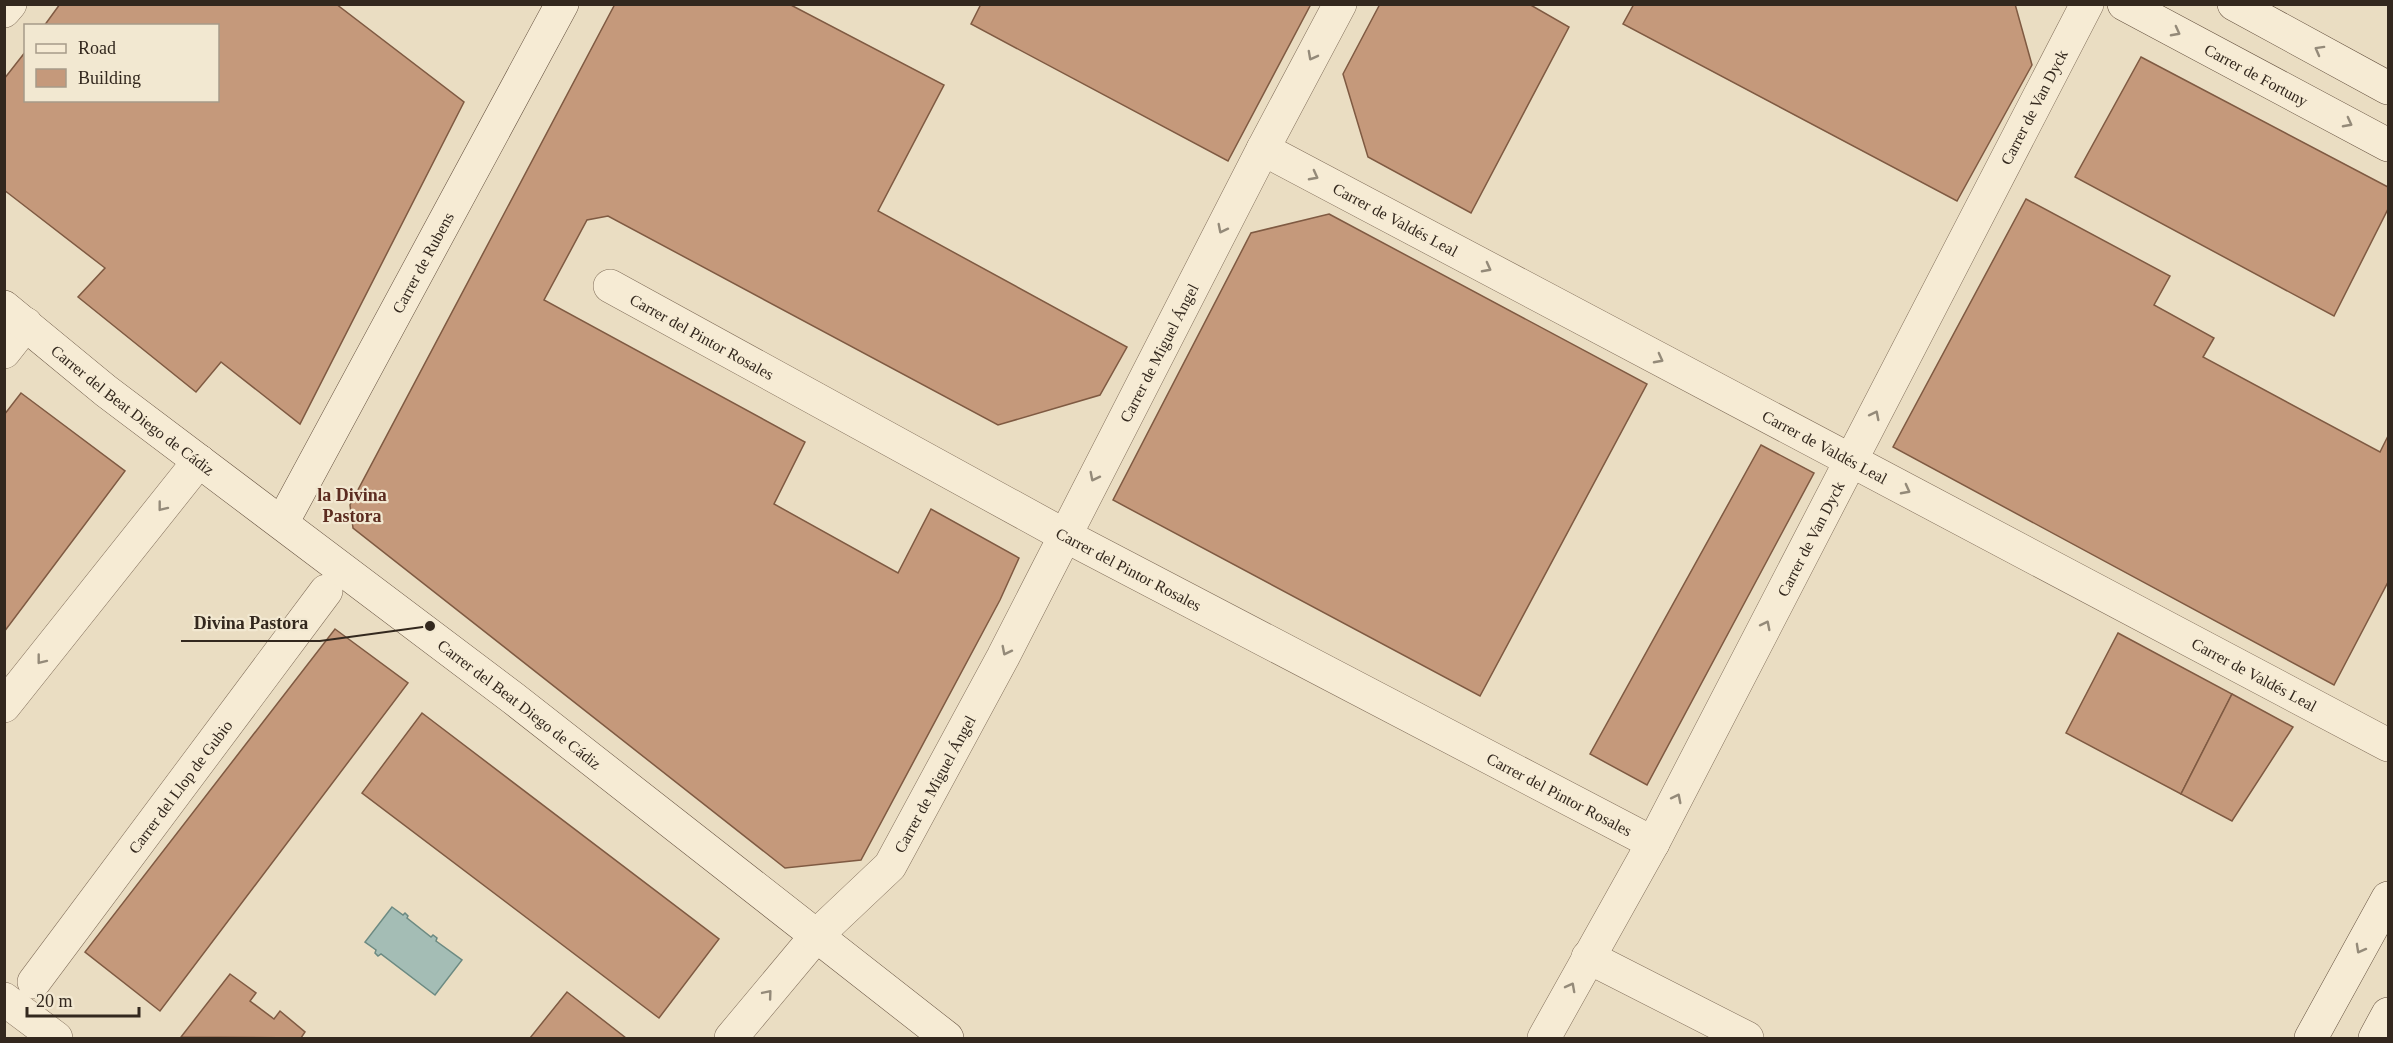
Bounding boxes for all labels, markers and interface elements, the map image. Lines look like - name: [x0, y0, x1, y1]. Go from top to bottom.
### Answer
- legend: [24, 24, 219, 102]
- one-way arrow: [2169, 25, 2180, 36]
- text: Road: [78, 38, 116, 58]
- street label: Carrer de Fortuny: [2201, 41, 2311, 110]
- one-way arrow: [2314, 46, 2325, 57]
- street label: Carrer de Van Dyck: [1997, 47, 2071, 168]
- one-way arrow: [1308, 50, 1319, 60]
- text: Building: [78, 68, 141, 88]
- one-way arrow: [2342, 116, 2352, 127]
- one-way arrow: [1308, 169, 1319, 180]
- street label: Carrer de Valdés Leal: [1330, 180, 1461, 260]
- street label: Carrer de Rubens: [389, 209, 457, 316]
- one-way arrow: [1217, 222, 1229, 233]
- one-way arrow: [1480, 261, 1491, 272]
- street label: Carrer de Miguel Ángel: [1117, 280, 1202, 425]
- street label: Carrer del Pintor Rosales: [627, 291, 777, 383]
- street label: Carrer del Beat Diego de Cádiz: [48, 342, 217, 479]
- one-way arrow: [1653, 352, 1663, 363]
- street label: Carrer de Valdés Leal: [1759, 407, 1891, 487]
- one-way arrow: [1868, 410, 1880, 421]
- one-way arrow: [1090, 470, 1101, 481]
- street label: Carrer de Van Dyck: [1774, 479, 1848, 599]
- one-way arrow: [1899, 483, 1910, 494]
- district label: la Divina Pastora: [317, 485, 387, 526]
- one-way arrow: [159, 500, 170, 511]
- street label: Carrer del Pintor Rosales: [1053, 524, 1204, 614]
- callout: Divina Pastora: [181, 605, 320, 641]
- text: Divina Pastora: [194, 613, 308, 633]
- one-way arrow: [1759, 621, 1771, 632]
- street label: Carrer de Valdés Leal: [2189, 635, 2320, 715]
- street label: Carrer del Beat Diego de Cádiz: [434, 636, 604, 773]
- one-way arrow: [1002, 644, 1013, 655]
- one-way arrow: [38, 653, 49, 664]
- street label: Carrer de Miguel Ángel: [891, 712, 979, 856]
- street label: Carrer del Llop de Gubio: [125, 717, 236, 857]
- street label: Carrer del Pintor Rosales: [1484, 750, 1635, 839]
- one-way arrow: [1669, 794, 1681, 805]
- one-way arrow: [2356, 943, 2367, 953]
- scale bar: [27, 980, 140, 1018]
- one-way arrow: [1564, 983, 1575, 993]
- one-way arrow: [761, 990, 772, 1001]
- text: 20 m: [36, 991, 73, 1011]

